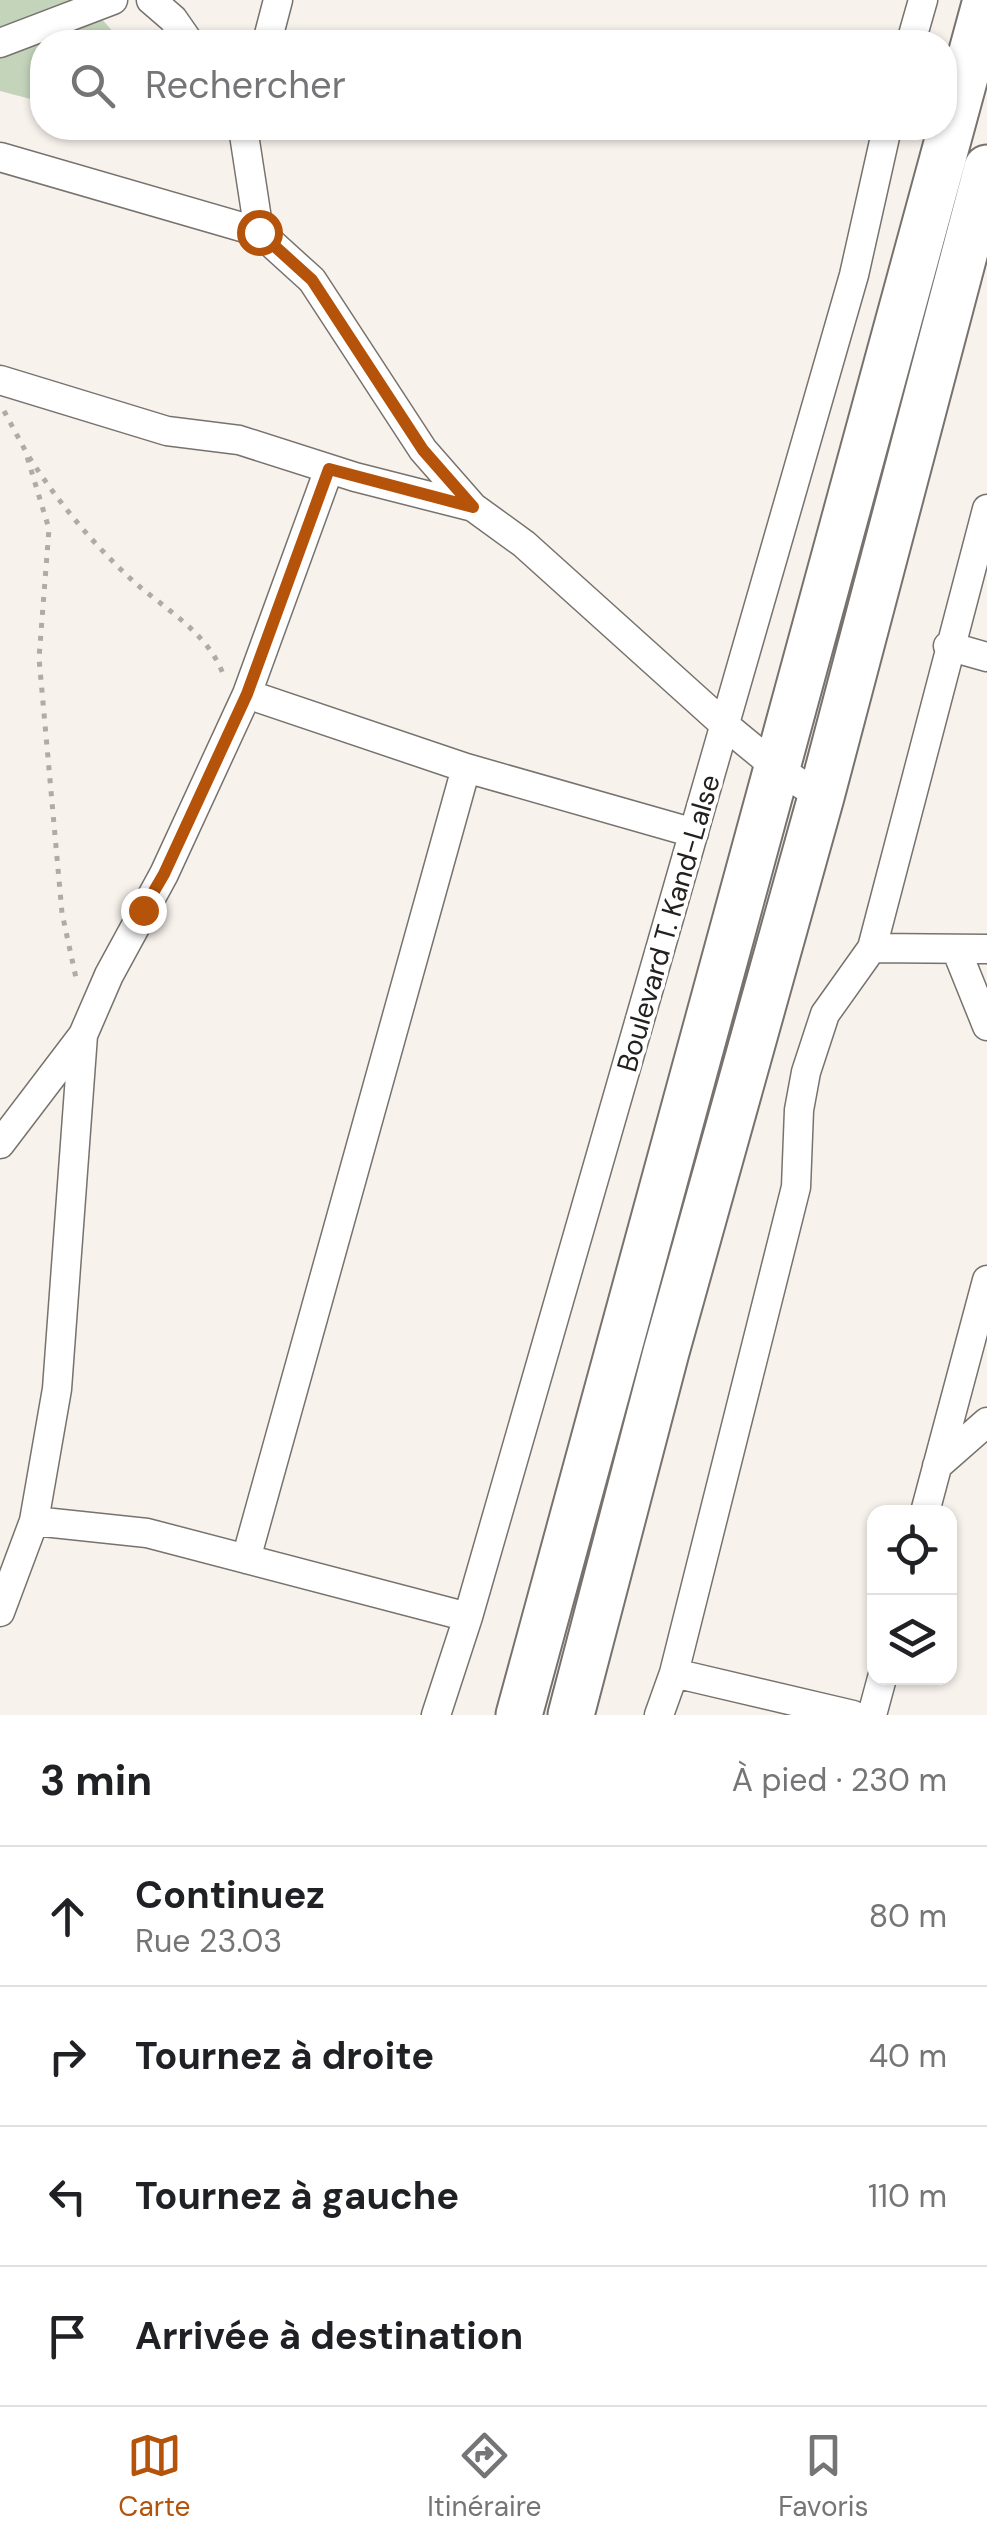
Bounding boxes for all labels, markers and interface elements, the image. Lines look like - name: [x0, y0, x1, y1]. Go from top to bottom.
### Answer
- search box: [30, 30, 957, 140]
- icon: search: [65, 58, 120, 113]
- text: Rechercher: [145, 60, 346, 110]
- route start: [237, 210, 283, 256]
- street label: Boulevard T. Kand-Lalse: [608, 770, 729, 1076]
- route end: [121, 888, 167, 934]
- map controls: [867, 1505, 957, 1685]
- button: locate: [867, 1505, 957, 1595]
- button: layers: [867, 1595, 957, 1685]
- text: 3 min: [40, 1753, 152, 1808]
- text: À pied · 230 m: [732, 1759, 947, 1801]
- text: Continuez: [135, 1870, 325, 1920]
- icon: ahead: [40, 1889, 95, 1944]
- text: 80 m: [869, 1895, 947, 1937]
- text: Rue 23.03: [135, 1920, 282, 1962]
- icon: right: [40, 2029, 95, 2084]
- text: Tournez à droite: [135, 2031, 434, 2081]
- text: 40 m: [869, 2035, 947, 2077]
- icon: left: [40, 2169, 95, 2224]
- text: Tournez à gauche: [135, 2171, 459, 2221]
- text: 110 m: [868, 2175, 947, 2217]
- icon: arrive: [40, 2309, 95, 2364]
- text: Arrivée à destination: [135, 2311, 523, 2361]
- tab: Carte: [118, 2428, 191, 2525]
- tab: Itinéraire: [427, 2428, 541, 2525]
- tab: Favoris: [778, 2428, 869, 2525]

